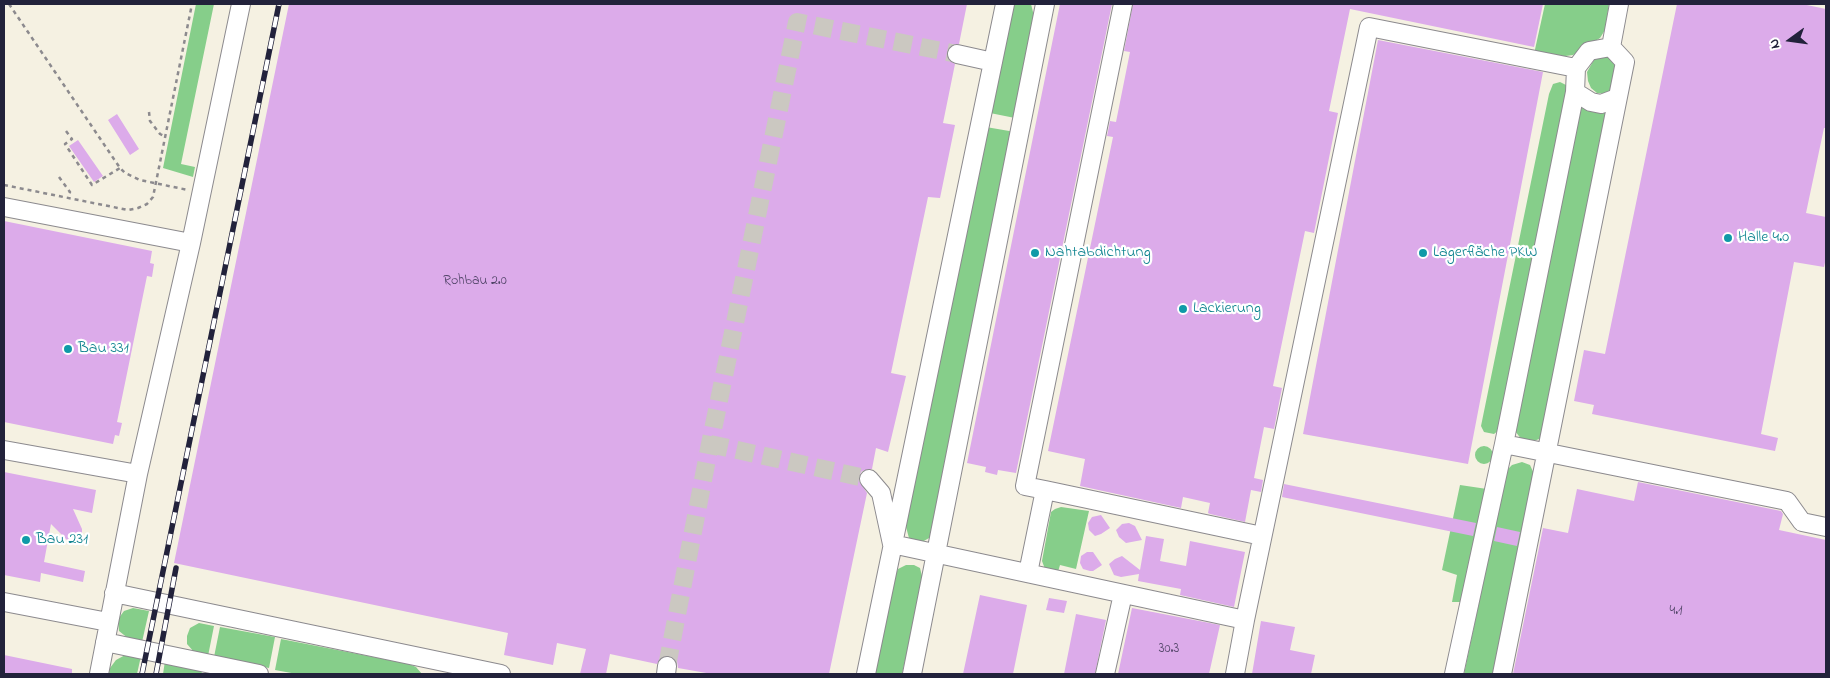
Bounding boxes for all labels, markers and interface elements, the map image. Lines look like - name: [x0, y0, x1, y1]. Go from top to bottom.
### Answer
- north arrow: [1765, 15, 1815, 65]
- text: N: [1764, 37, 1786, 51]
- place label: Halle 4.0: [1738, 228, 1789, 248]
- marker: Halle 4.0: [1722, 232, 1734, 244]
- place label: Nahtabdichtung: [1045, 243, 1151, 263]
- place label: Lagerfläche PKW: [1433, 243, 1537, 263]
- marker: Nahtabdichtung: [1029, 247, 1041, 259]
- marker: Lagerfläche PKW: [1417, 247, 1429, 259]
- house number: Rohbau 2.0: [443, 274, 507, 290]
- place label: Lackierung: [1193, 299, 1261, 319]
- marker: Lackierung: [1177, 303, 1189, 315]
- place label: Bau 331: [78, 339, 129, 359]
- marker: Bau 331: [62, 343, 74, 355]
- place label: Bau 231: [36, 530, 88, 550]
- marker: Bau 231: [20, 534, 32, 546]
- house number: 4.1: [1669, 604, 1683, 620]
- house number: 30.3: [1159, 642, 1179, 658]

